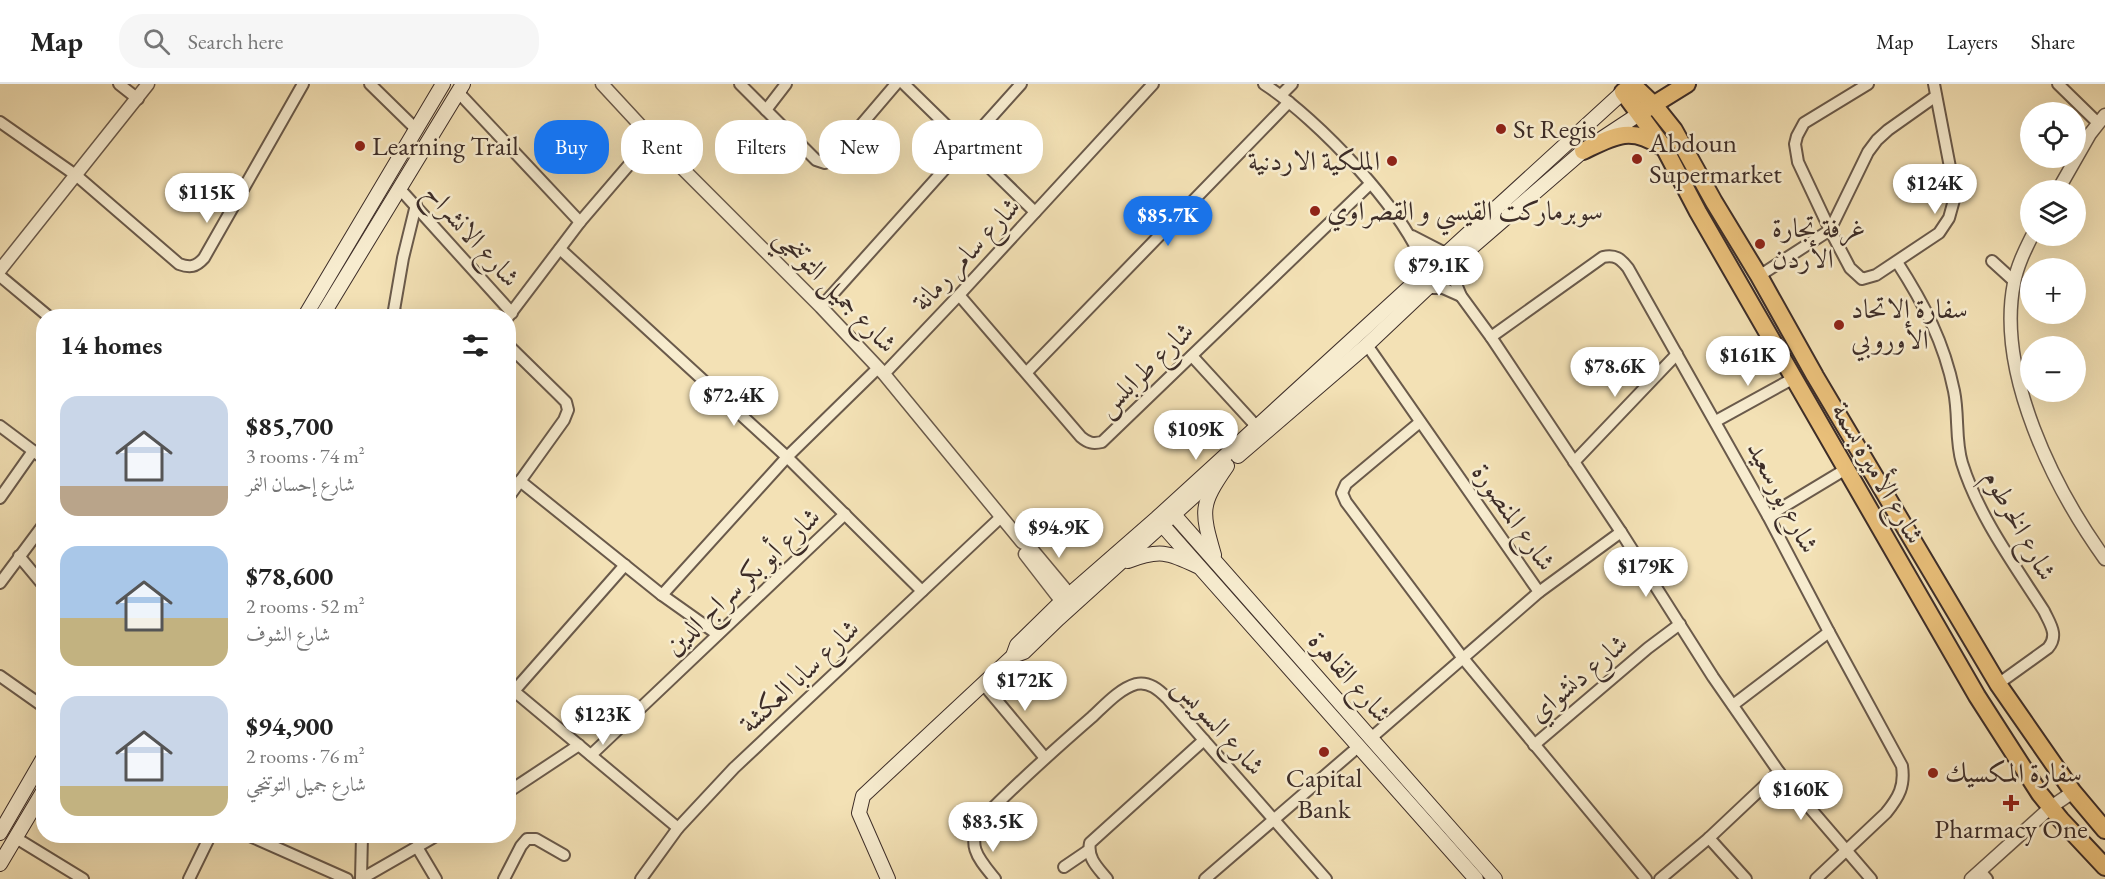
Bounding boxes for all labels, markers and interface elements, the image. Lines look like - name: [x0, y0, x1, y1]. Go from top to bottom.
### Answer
- search box: [119, 14, 539, 68]
- text: Map: [30, 23, 83, 59]
- icon: search: [140, 25, 173, 58]
- text: Search here: [188, 27, 283, 56]
- text: Map: [1876, 28, 1914, 55]
- text: Layers: [1947, 28, 1998, 55]
- text: Share: [2031, 28, 2075, 55]
- map controls: [2020, 102, 2086, 402]
- button: locate: [2020, 102, 2086, 168]
- place label: St Regis: [1513, 111, 1596, 146]
- chip: Buy: [534, 120, 609, 174]
- chip: Rent: [621, 120, 703, 174]
- chip: Filters: [715, 120, 807, 174]
- chip: New: [819, 120, 900, 174]
- chip: Apartment: [912, 120, 1043, 174]
- marker: St Regis: [1494, 122, 1508, 136]
- place label: Abdoun Supermarket: [1648, 125, 1782, 191]
- place label: Learning Trail: [372, 128, 519, 163]
- marker: Learning Trail: [353, 139, 367, 153]
- place label: الملكية الاردنية: [1248, 143, 1380, 178]
- marker: Abdoun Supermarket: [1630, 152, 1644, 166]
- marker: الملكية الاردنية: [1385, 154, 1399, 168]
- pin: $124K: [1893, 164, 1977, 215]
- text: $124K: [1907, 170, 1963, 196]
- pin: $115K: [165, 173, 249, 224]
- street label: شارع الانشراح: [411, 175, 528, 299]
- text: $115K: [179, 179, 235, 205]
- button: layers: [2020, 180, 2086, 246]
- street label: شارع سامر رمانة: [904, 189, 1031, 322]
- place label: سوبرماركت القيسي و القصراوي: [1327, 193, 1603, 236]
- pin: $85.7K: [1119, 196, 1217, 247]
- text: $85.7K: [1137, 202, 1199, 228]
- marker: سوبرماركت القيسي و القصراوي: [1308, 204, 1322, 218]
- place label: غرفة تجارة الأردن: [1772, 210, 1866, 276]
- street label: شارع جميل التوتنجي: [762, 219, 905, 366]
- marker: غرفة تجارة الأردن: [1753, 237, 1767, 251]
- pin: $79.1K: [1390, 246, 1488, 297]
- text: $79.1K: [1408, 252, 1470, 278]
- button: +: [2020, 258, 2086, 324]
- place label: سفارة الاتحاد الأوروبي: [1851, 291, 1968, 362]
- street label: شارع طرابلس: [1089, 314, 1204, 427]
- marker: سفارة الاتحاد الأوروبي: [1832, 318, 1846, 332]
- text: 14 homes: [60, 328, 162, 362]
- icon: filters: [459, 329, 492, 362]
- pin: $161K: [1706, 336, 1790, 387]
- button: −: [2020, 336, 2086, 402]
- text: $161K: [1720, 342, 1776, 368]
- pin: $78.6K: [1566, 347, 1664, 398]
- text: $78.6K: [1584, 353, 1646, 379]
- pin: $72.4K: [685, 376, 783, 427]
- text: $72.4K: [703, 382, 765, 408]
- street label: شارع الأميرة بسمة: [1819, 395, 1935, 552]
- text: $85,700: [246, 409, 333, 443]
- pin: $109K: [1154, 410, 1238, 461]
- text: $109K: [1168, 416, 1224, 442]
- icon: home: [108, 420, 180, 492]
- street label: شارع بورسعيد: [1735, 435, 1828, 561]
- text: 3 rooms · 74 m²: [246, 443, 365, 469]
- street label: شارع المنصورة: [1460, 456, 1564, 580]
- street label: شارع الخرطوم: [1970, 463, 2065, 589]
- text: شارع إحسان النمر: [246, 471, 355, 497]
- street label: شارع أبو بكر سراج الدين: [655, 498, 832, 667]
- pin: $94.9K: [1010, 508, 1108, 559]
- text: $94.9K: [1028, 514, 1090, 540]
- pin: $179K: [1604, 547, 1688, 598]
- text: $179K: [1618, 553, 1674, 579]
- text: $78,600: [246, 559, 333, 593]
- icon: home: [108, 570, 180, 642]
- text: 2 rooms · 52 m²: [246, 593, 365, 619]
- street label: شارع سابا العكشة: [731, 611, 870, 744]
- text: شارع الشوف: [246, 621, 330, 647]
- street label: شارع القاهرة: [1297, 623, 1400, 733]
- street label: شارع دنشواي: [1521, 626, 1638, 733]
- pin: $172K: [983, 661, 1067, 712]
- text: $172K: [997, 667, 1053, 693]
- street label: شارع السويس: [1162, 669, 1273, 786]
- pin: $123K: [561, 695, 645, 746]
- text: $123K: [575, 701, 631, 727]
- text: $94,900: [246, 709, 333, 743]
- icon: home: [108, 720, 180, 792]
- text: 2 rooms · 76 m²: [246, 743, 365, 769]
- marker: Capital Bank: [1317, 745, 1331, 759]
- place label: سفارة المكسيك: [1945, 755, 2082, 790]
- place label: Capital Bank: [1286, 760, 1362, 826]
- marker: سفارة المكسيك: [1926, 766, 1940, 780]
- pin: $160K: [1759, 770, 1843, 821]
- text: شارع جميل التوتنجي: [246, 771, 366, 797]
- text: $160K: [1773, 776, 1829, 802]
- marker: Pharmacy One: [2004, 796, 2018, 810]
- pin: $83.5K: [944, 802, 1042, 853]
- text: $83.5K: [962, 808, 1024, 834]
- place label: Pharmacy One: [1934, 811, 2088, 846]

